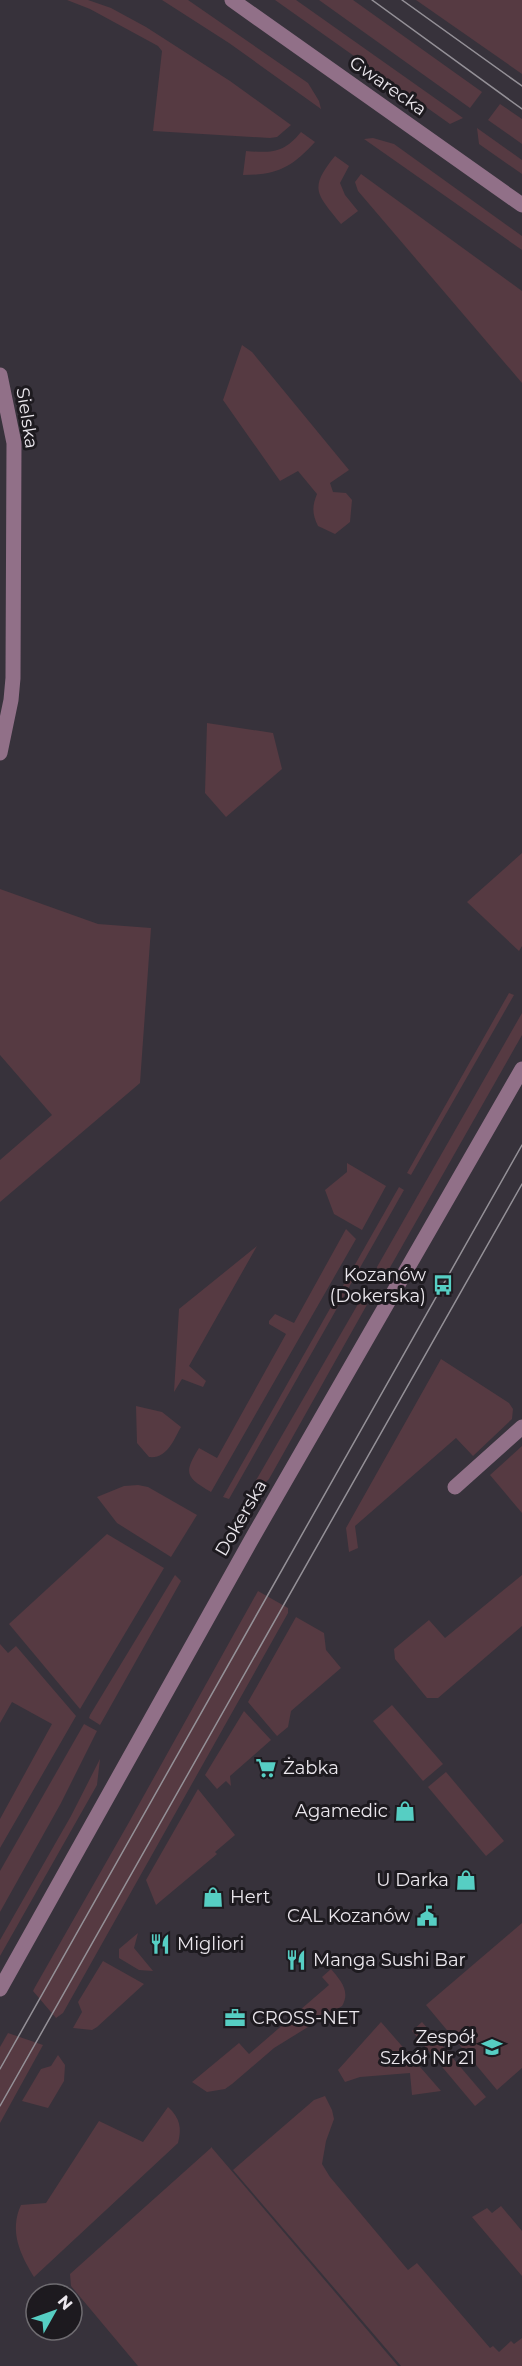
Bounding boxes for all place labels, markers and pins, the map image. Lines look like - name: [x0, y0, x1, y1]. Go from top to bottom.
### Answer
- place label: Kozanów (Dokerska): [330, 1264, 426, 1307]
- bus stop icon: Kozanów (Dokerska): [431, 1273, 455, 1297]
- supermarket icon: Żabka: [254, 1756, 278, 1780]
- place label: Żabka: [283, 1757, 339, 1779]
- shop icon: Agamedic: [393, 1799, 417, 1823]
- place label: Agamedic: [295, 1800, 388, 1822]
- shop icon: U Darka: [454, 1868, 478, 1892]
- place label: U Darka: [376, 1869, 449, 1891]
- shop icon: Hert: [201, 1885, 225, 1909]
- place label: Hert: [230, 1886, 270, 1908]
- public building icon: CAL Kozanów: [415, 1904, 439, 1928]
- place label: CAL Kozanów: [287, 1905, 410, 1927]
- restaurant icon: Migliori: [148, 1932, 172, 1956]
- place label: Migliori: [177, 1933, 244, 1955]
- restaurant icon: Manga Sushi Bar: [284, 1948, 308, 1972]
- place label: Manga Sushi Bar: [313, 1949, 466, 1971]
- office icon: CROSS-NET: [223, 2006, 247, 2030]
- place label: CROSS-NET: [252, 2007, 360, 2029]
- place label: Zespół Szkół Nr 21: [380, 2026, 475, 2069]
- school or university icon: Zespół Szkół Nr 21: [480, 2035, 504, 2059]

